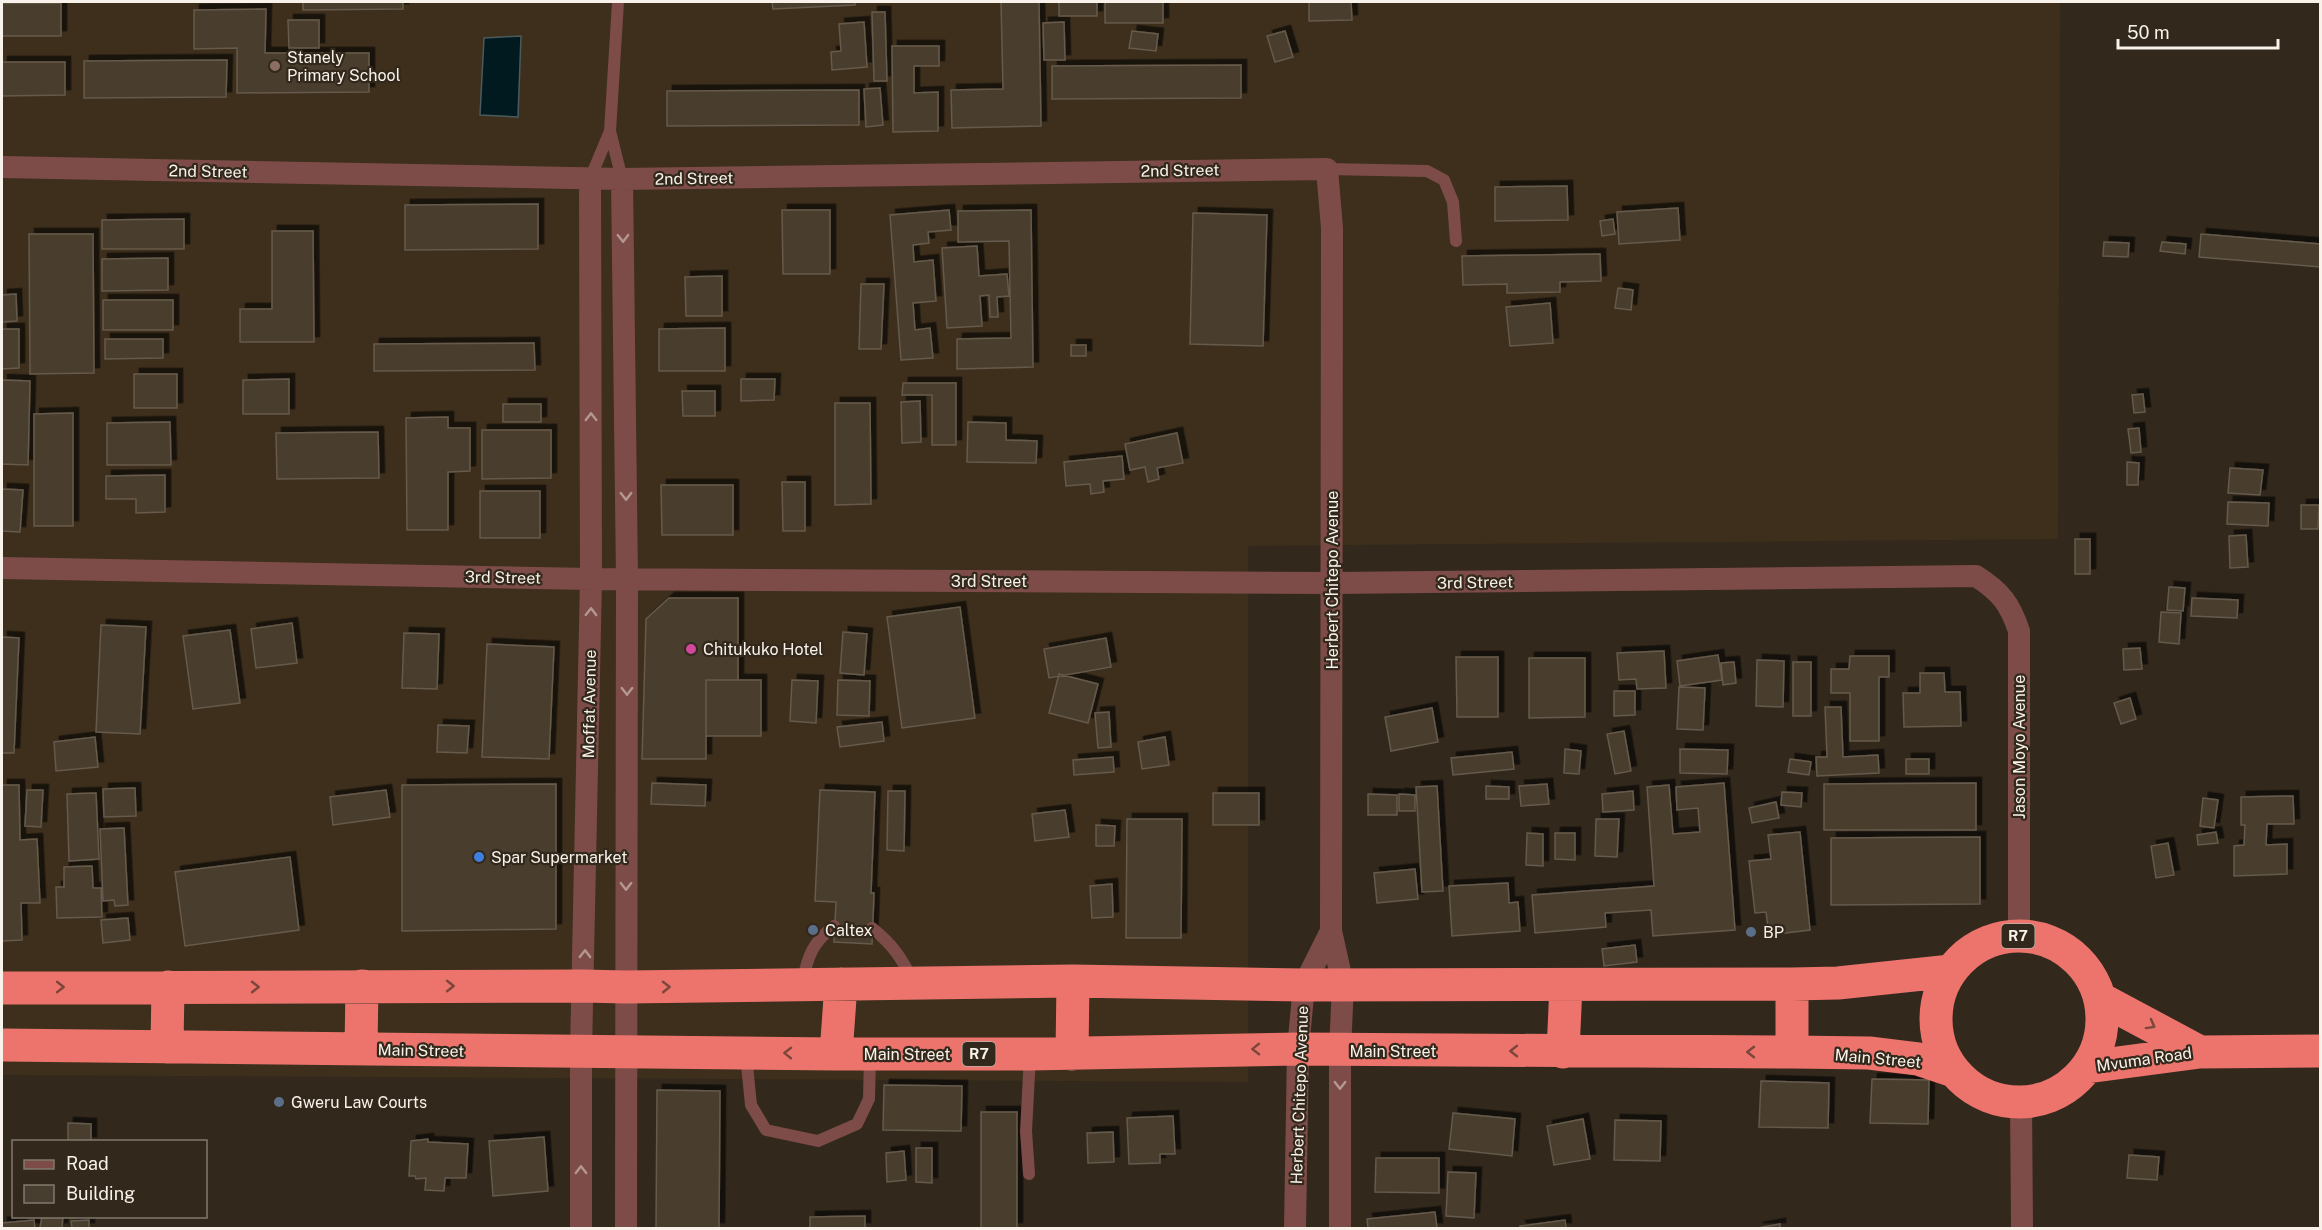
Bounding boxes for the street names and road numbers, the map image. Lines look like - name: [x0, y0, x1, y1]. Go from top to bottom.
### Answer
- street label: 2nd Street: [1140, 160, 1220, 181]
- street label: 2nd Street: [168, 161, 248, 182]
- street label: 2nd Street: [654, 168, 734, 189]
- street label: Herbert Chitepo Avenue: [1323, 491, 1342, 669]
- street label: 3rd Street: [465, 567, 541, 588]
- street label: 3rd Street: [951, 572, 1027, 591]
- street label: 3rd Street: [1437, 572, 1513, 593]
- street label: Moffat Avenue: [579, 649, 600, 759]
- street label: Jason Moyo Avenue: [2010, 675, 2029, 819]
- road number: R7: [2002, 924, 2034, 948]
- street label: Herbert Chitepo Avenue: [1287, 1005, 1312, 1185]
- street label: Main Street: [377, 1040, 465, 1061]
- road number: R7: [962, 1042, 996, 1066]
- street label: Main Street: [1350, 1042, 1436, 1061]
- street label: Mvuma Road: [2095, 1043, 2193, 1076]
- street label: Main Street: [864, 1045, 950, 1064]
- street label: Main Street: [1834, 1045, 1922, 1072]

